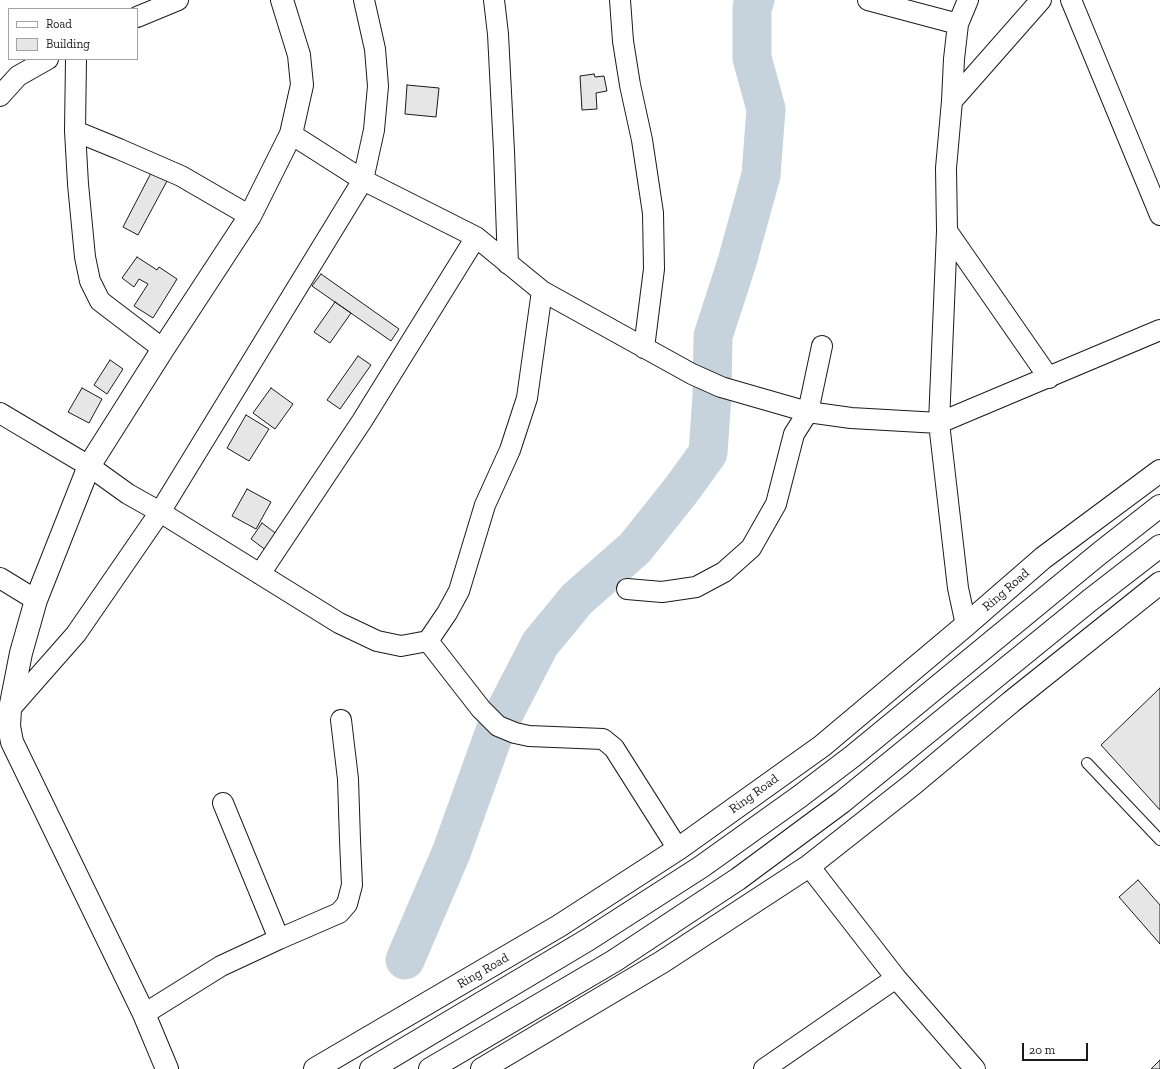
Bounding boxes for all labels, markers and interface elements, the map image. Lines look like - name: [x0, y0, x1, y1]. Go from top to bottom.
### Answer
- legend: [8, 8, 138, 60]
- text: Road: [46, 17, 72, 31]
- text: Building: [46, 37, 90, 51]
- street label: Ring Road: [979, 565, 1033, 615]
- street label: Ring Road: [726, 771, 782, 817]
- street label: Ring Road: [454, 950, 512, 992]
- scale bar: [1024, 1035, 1090, 1061]
- text: 20 m: [1029, 1043, 1055, 1057]

